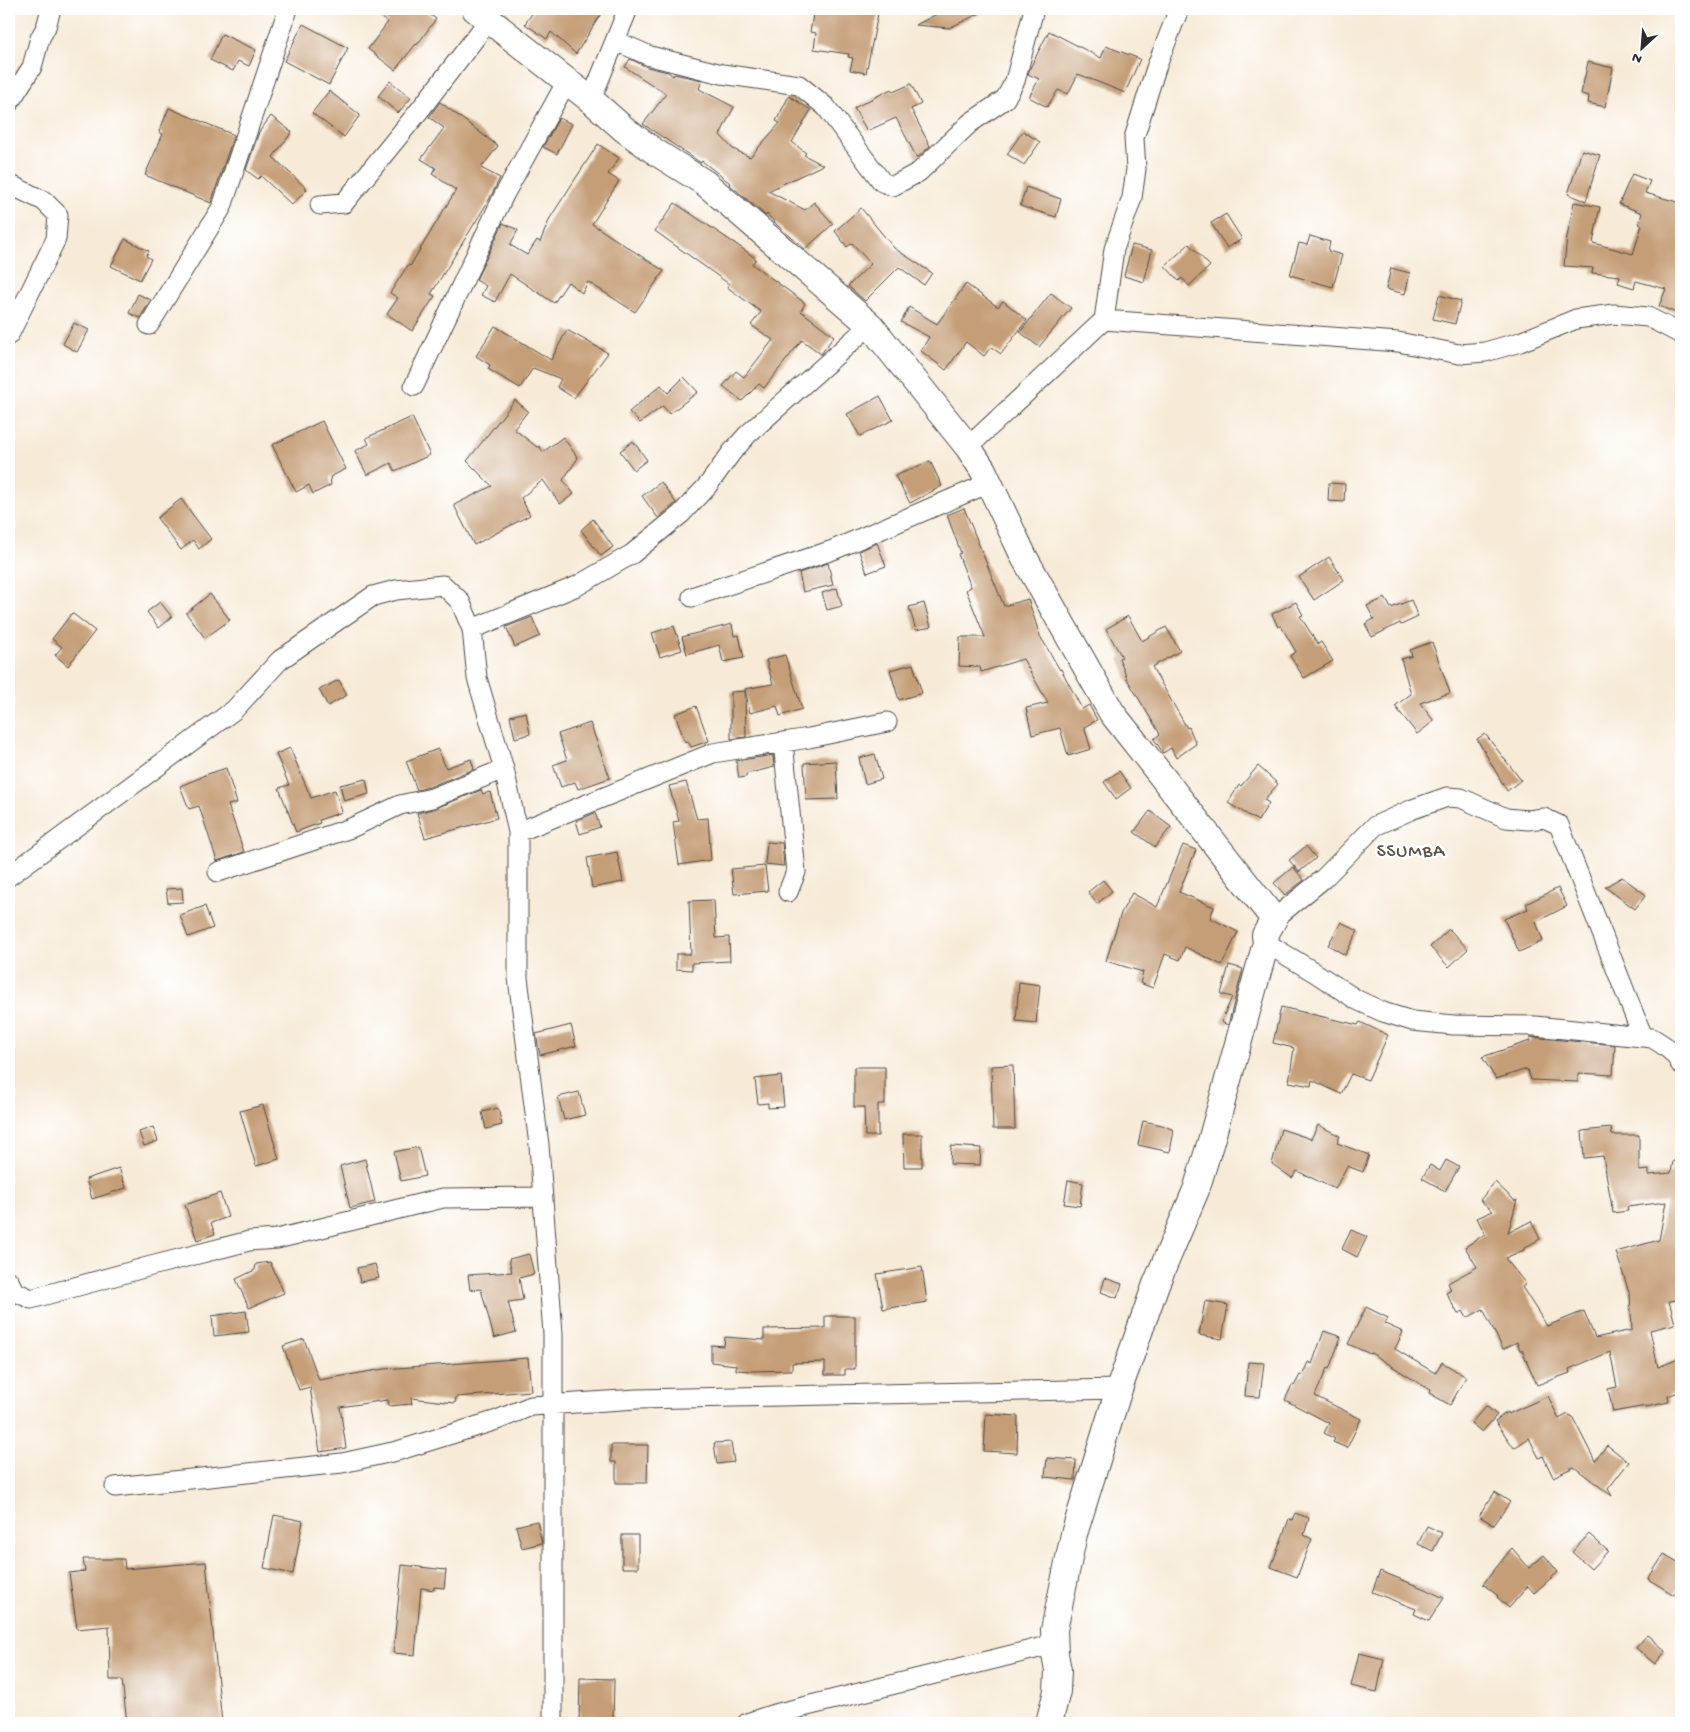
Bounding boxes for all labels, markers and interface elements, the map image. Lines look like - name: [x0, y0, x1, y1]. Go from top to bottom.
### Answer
- north arrow: [1618, 22, 1668, 72]
- text: N: [1630, 48, 1645, 67]
- district label: SSUMBA: [1377, 841, 1446, 864]

